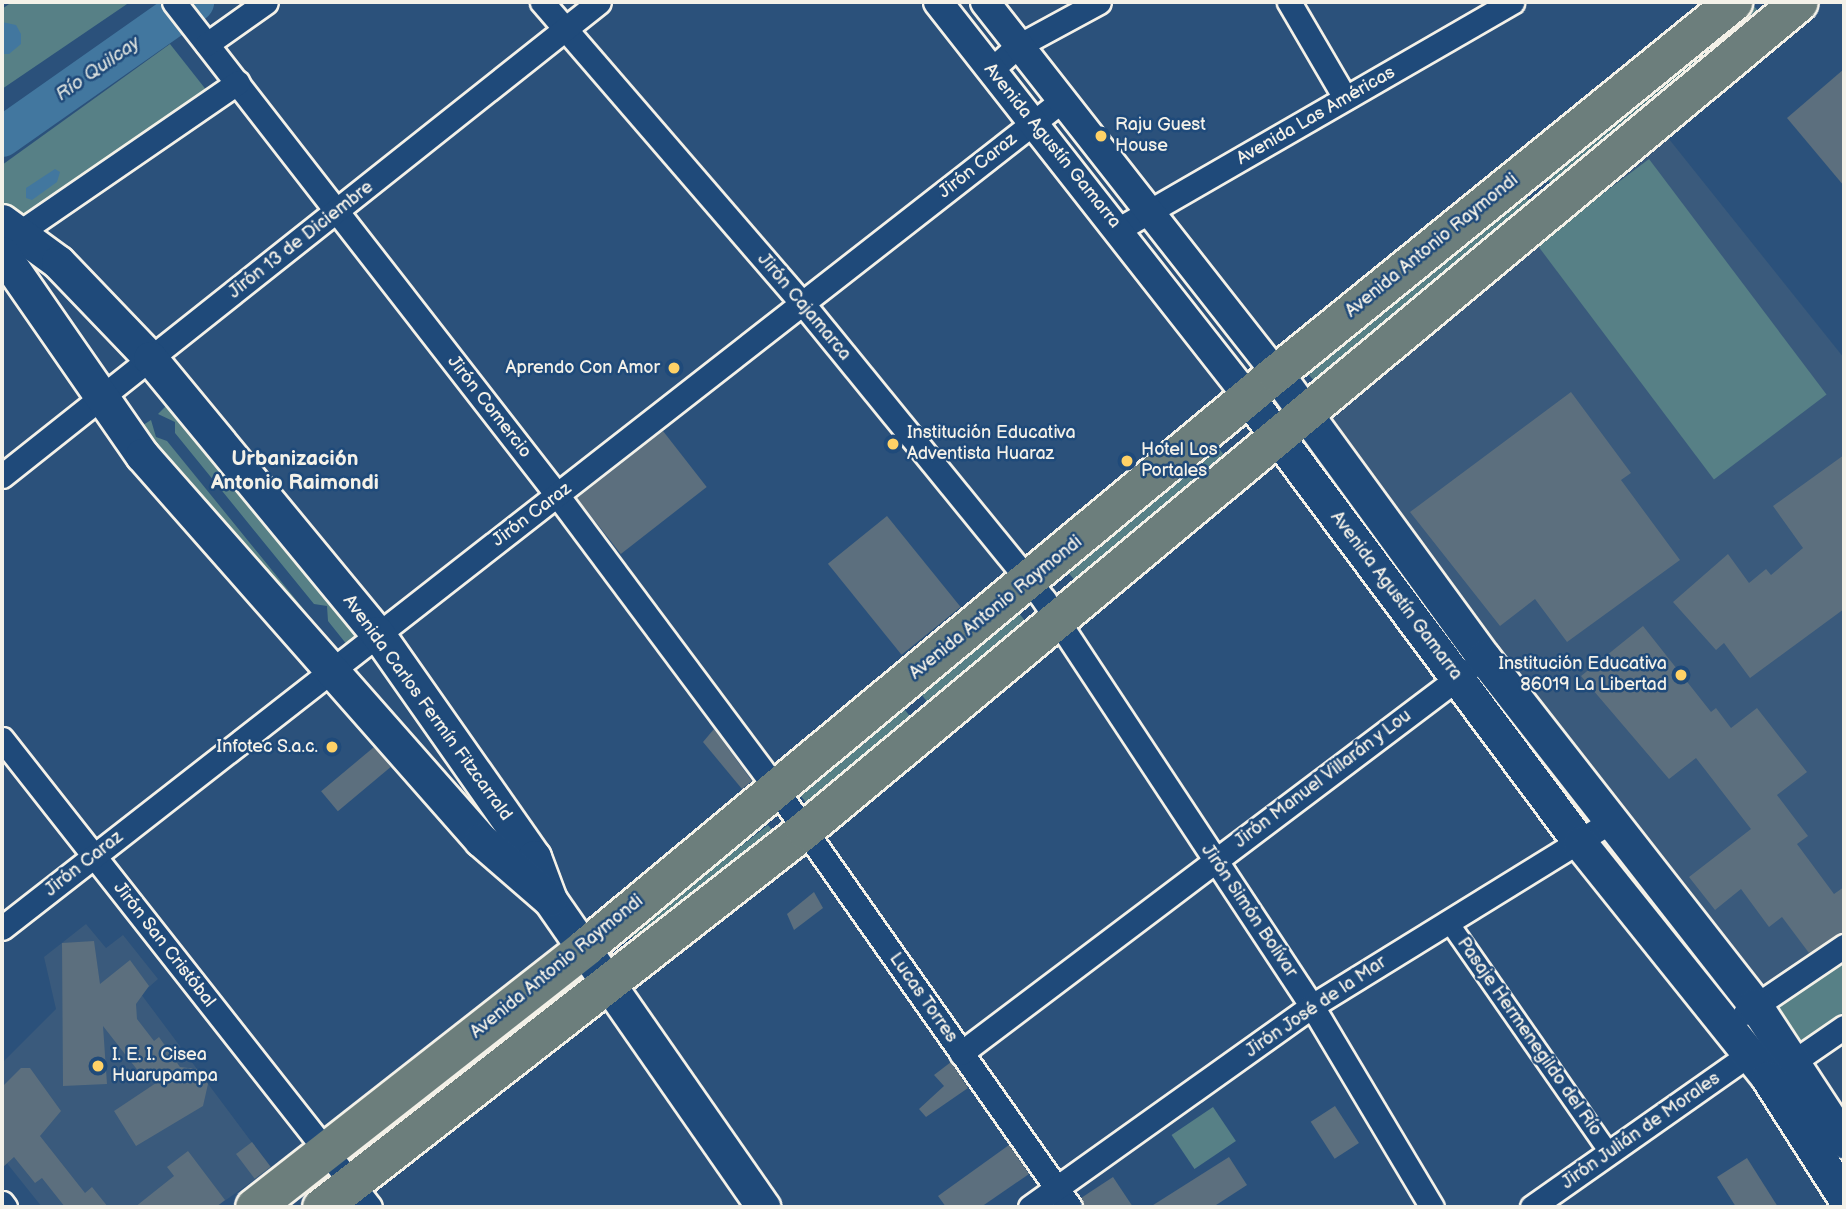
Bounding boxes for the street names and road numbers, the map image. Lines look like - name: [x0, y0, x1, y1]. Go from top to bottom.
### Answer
- street label: Avenida Agustín Gamarra: [979, 59, 1125, 233]
- street label: Avenida Las Américas: [1233, 62, 1399, 170]
- street label: Jirón Caraz: [935, 129, 1021, 203]
- street label: Avenida Antonio Raymondi: [1341, 170, 1523, 322]
- street label: Jirón 13 de Diciembre: [224, 177, 378, 303]
- street label: Jirón Cajamarca: [753, 249, 855, 365]
- street label: Jirón Comercio: [442, 351, 536, 463]
- street label: Jirón Caraz: [488, 478, 576, 552]
- street label: Avenida Agustín Gamarra: [1325, 507, 1467, 685]
- street label: Avenida Antonio Raymondi: [905, 532, 1087, 684]
- street label: Avenida Carlos Fermín Fitzcarrald: [338, 591, 516, 825]
- street label: Jirón Manuel Villarán y Lou: [1229, 705, 1417, 853]
- street label: Jirón Caraz: [41, 827, 127, 901]
- street label: Jirón Simón Bolívar: [1196, 840, 1302, 982]
- street label: Jirón San Cristóbal: [108, 878, 220, 1012]
- street label: Avenida Antonio Raymondi: [466, 891, 648, 1043]
- street label: Pasaje Hermenegildo del Río: [1452, 934, 1606, 1140]
- street label: Lucas Torres: [884, 949, 962, 1047]
- street label: Jirón José de la Mar: [1241, 952, 1391, 1062]
- street label: Jirón Julián de Morales: [1557, 1068, 1725, 1194]

